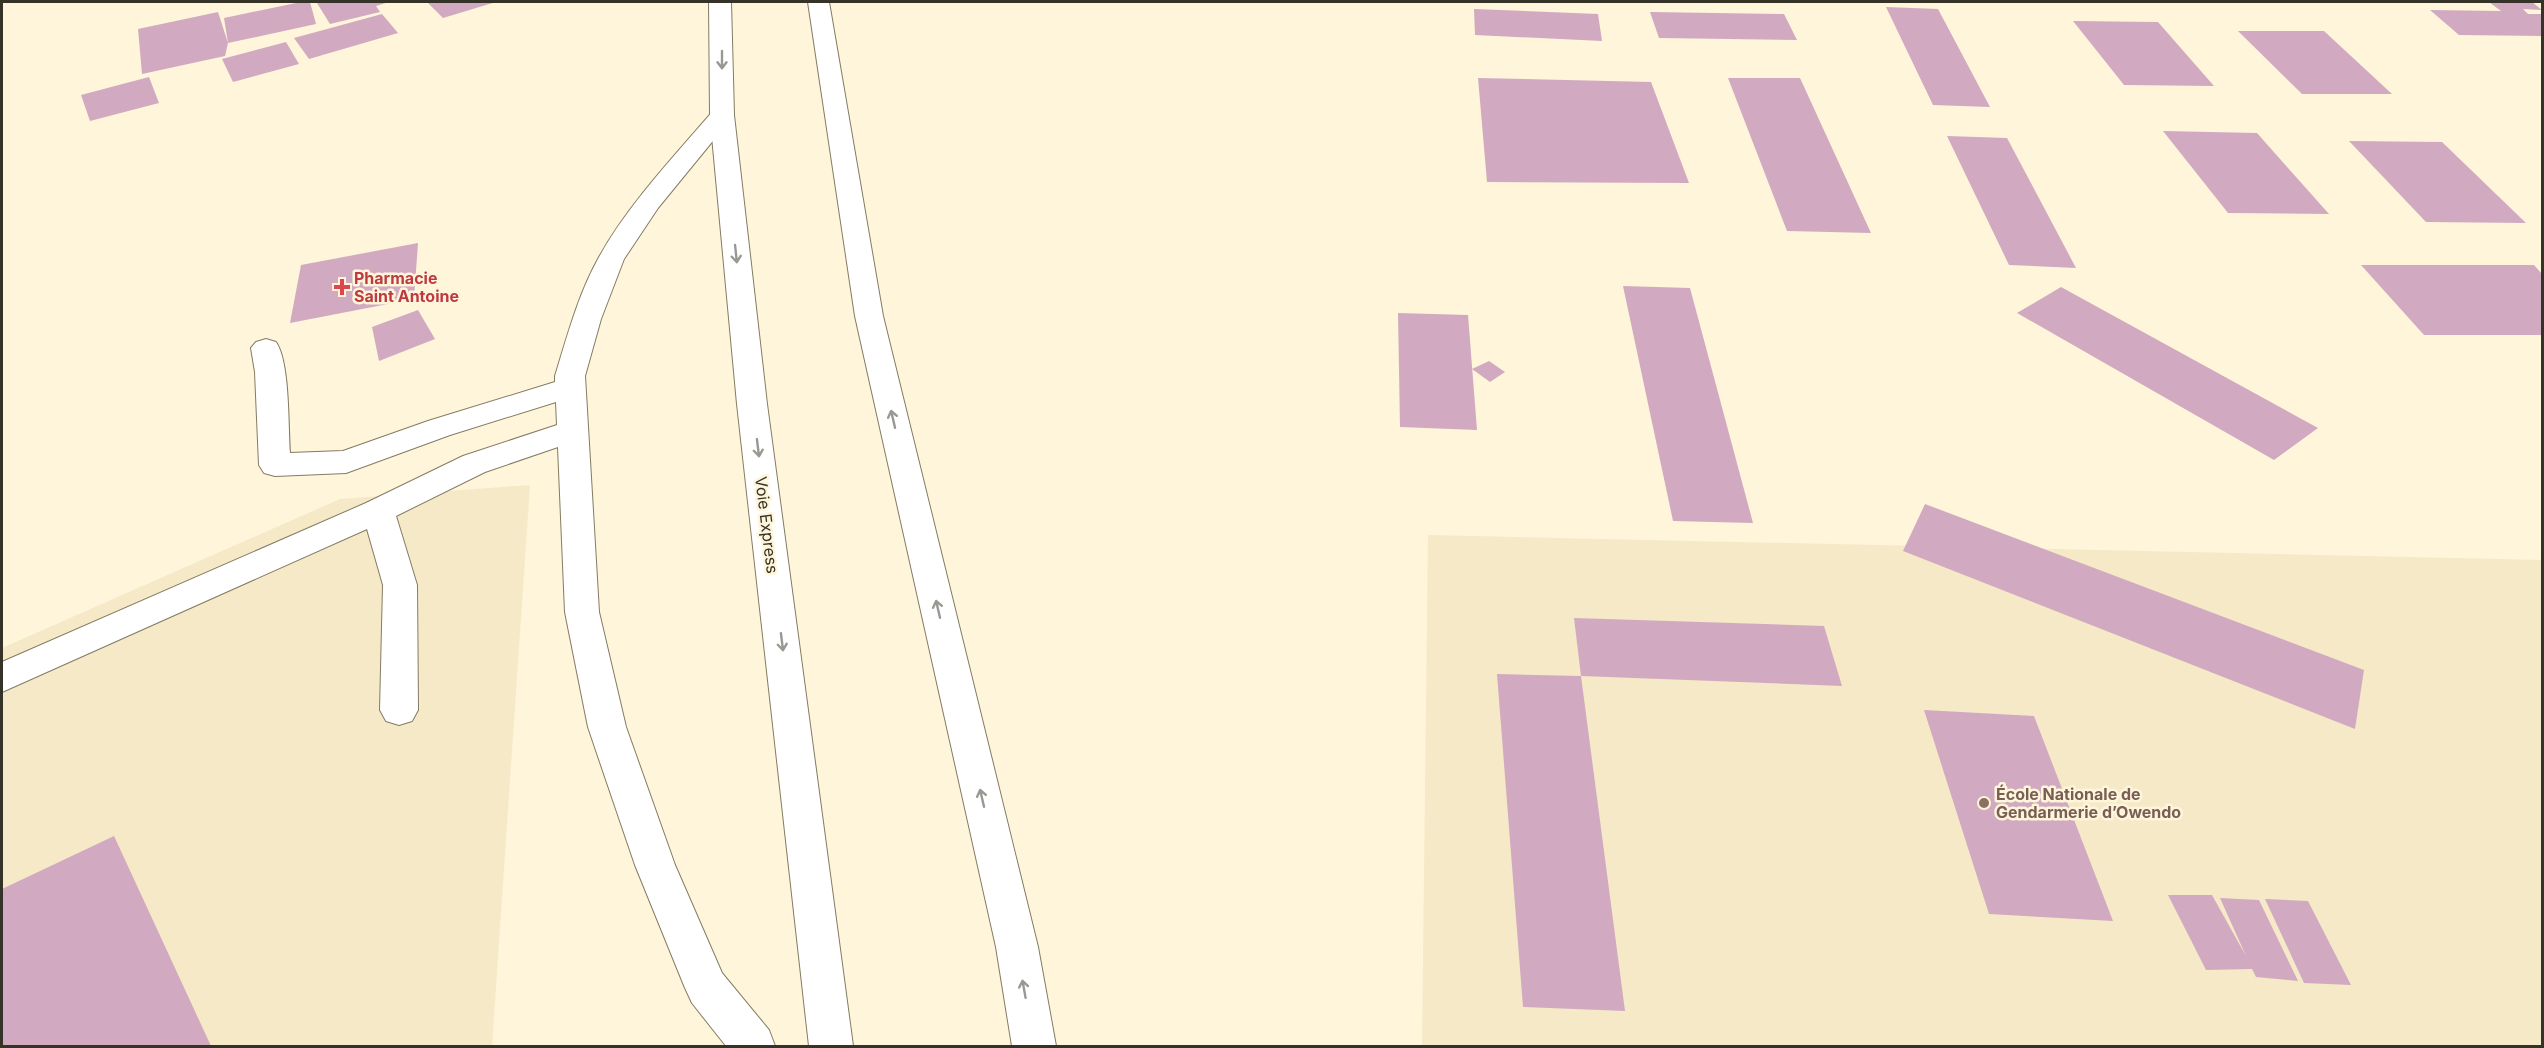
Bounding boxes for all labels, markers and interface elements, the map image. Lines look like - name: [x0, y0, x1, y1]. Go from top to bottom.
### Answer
- one-way arrow: [716, 49, 728, 69]
- one-way arrow: [731, 244, 742, 264]
- place label: Pharmacie Saint Antoine: [354, 268, 459, 306]
- marker: Pharmacie Saint Antoine: [335, 280, 349, 294]
- one-way arrow: [887, 410, 898, 429]
- one-way arrow: [752, 438, 763, 457]
- street label: Voie Express: [751, 475, 783, 575]
- one-way arrow: [931, 599, 943, 618]
- one-way arrow: [776, 631, 787, 651]
- place label: École Nationale de Gendarmerie d’Owendo: [1996, 784, 2181, 822]
- one-way arrow: [976, 789, 987, 809]
- marker: École Nationale de Gendarmerie d’Owendo: [1977, 796, 1991, 810]
- one-way arrow: [1018, 979, 1029, 999]

